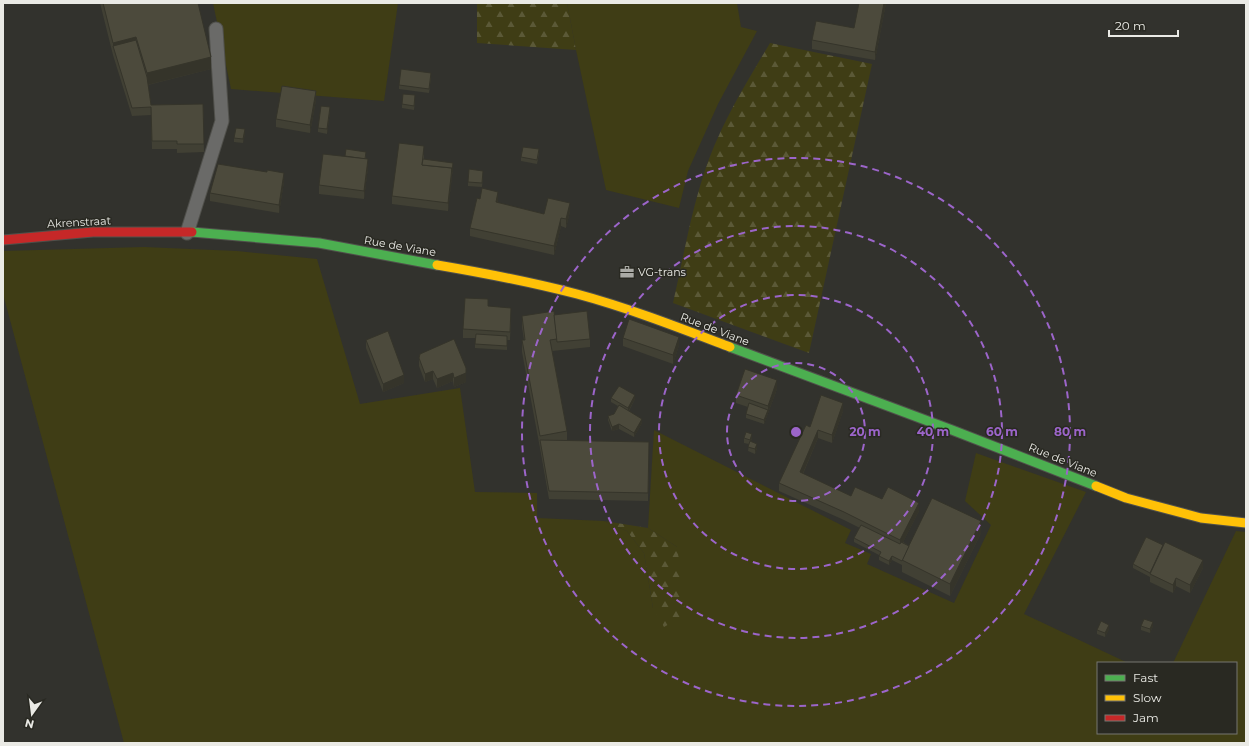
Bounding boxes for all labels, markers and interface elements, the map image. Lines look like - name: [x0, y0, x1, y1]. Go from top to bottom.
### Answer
- scale bar: [1109, 12, 1178, 38]
- text: 20 m: [1115, 18, 1146, 33]
- street label: Akrenstraat: [47, 213, 112, 231]
- street label: Rue de Viane: [363, 233, 437, 259]
- office icon: VG-trans: [619, 264, 635, 280]
- place label: VG-trans: [638, 265, 687, 279]
- street label: Rue de Viane: [678, 309, 752, 349]
- text: 20 m: [849, 424, 881, 439]
- text: 40 m: [917, 424, 949, 439]
- text: 60 m: [986, 424, 1018, 439]
- text: 80 m: [1054, 424, 1086, 439]
- centre of rings: [789, 425, 803, 439]
- street label: Rue de Viane: [1027, 440, 1100, 480]
- legend: [1097, 662, 1237, 734]
- text: Fast: [1133, 670, 1158, 685]
- text: Slow: [1133, 690, 1162, 705]
- north arrow: [12, 694, 52, 734]
- text: Jam: [1132, 710, 1159, 725]
- text: N: [24, 716, 36, 732]

